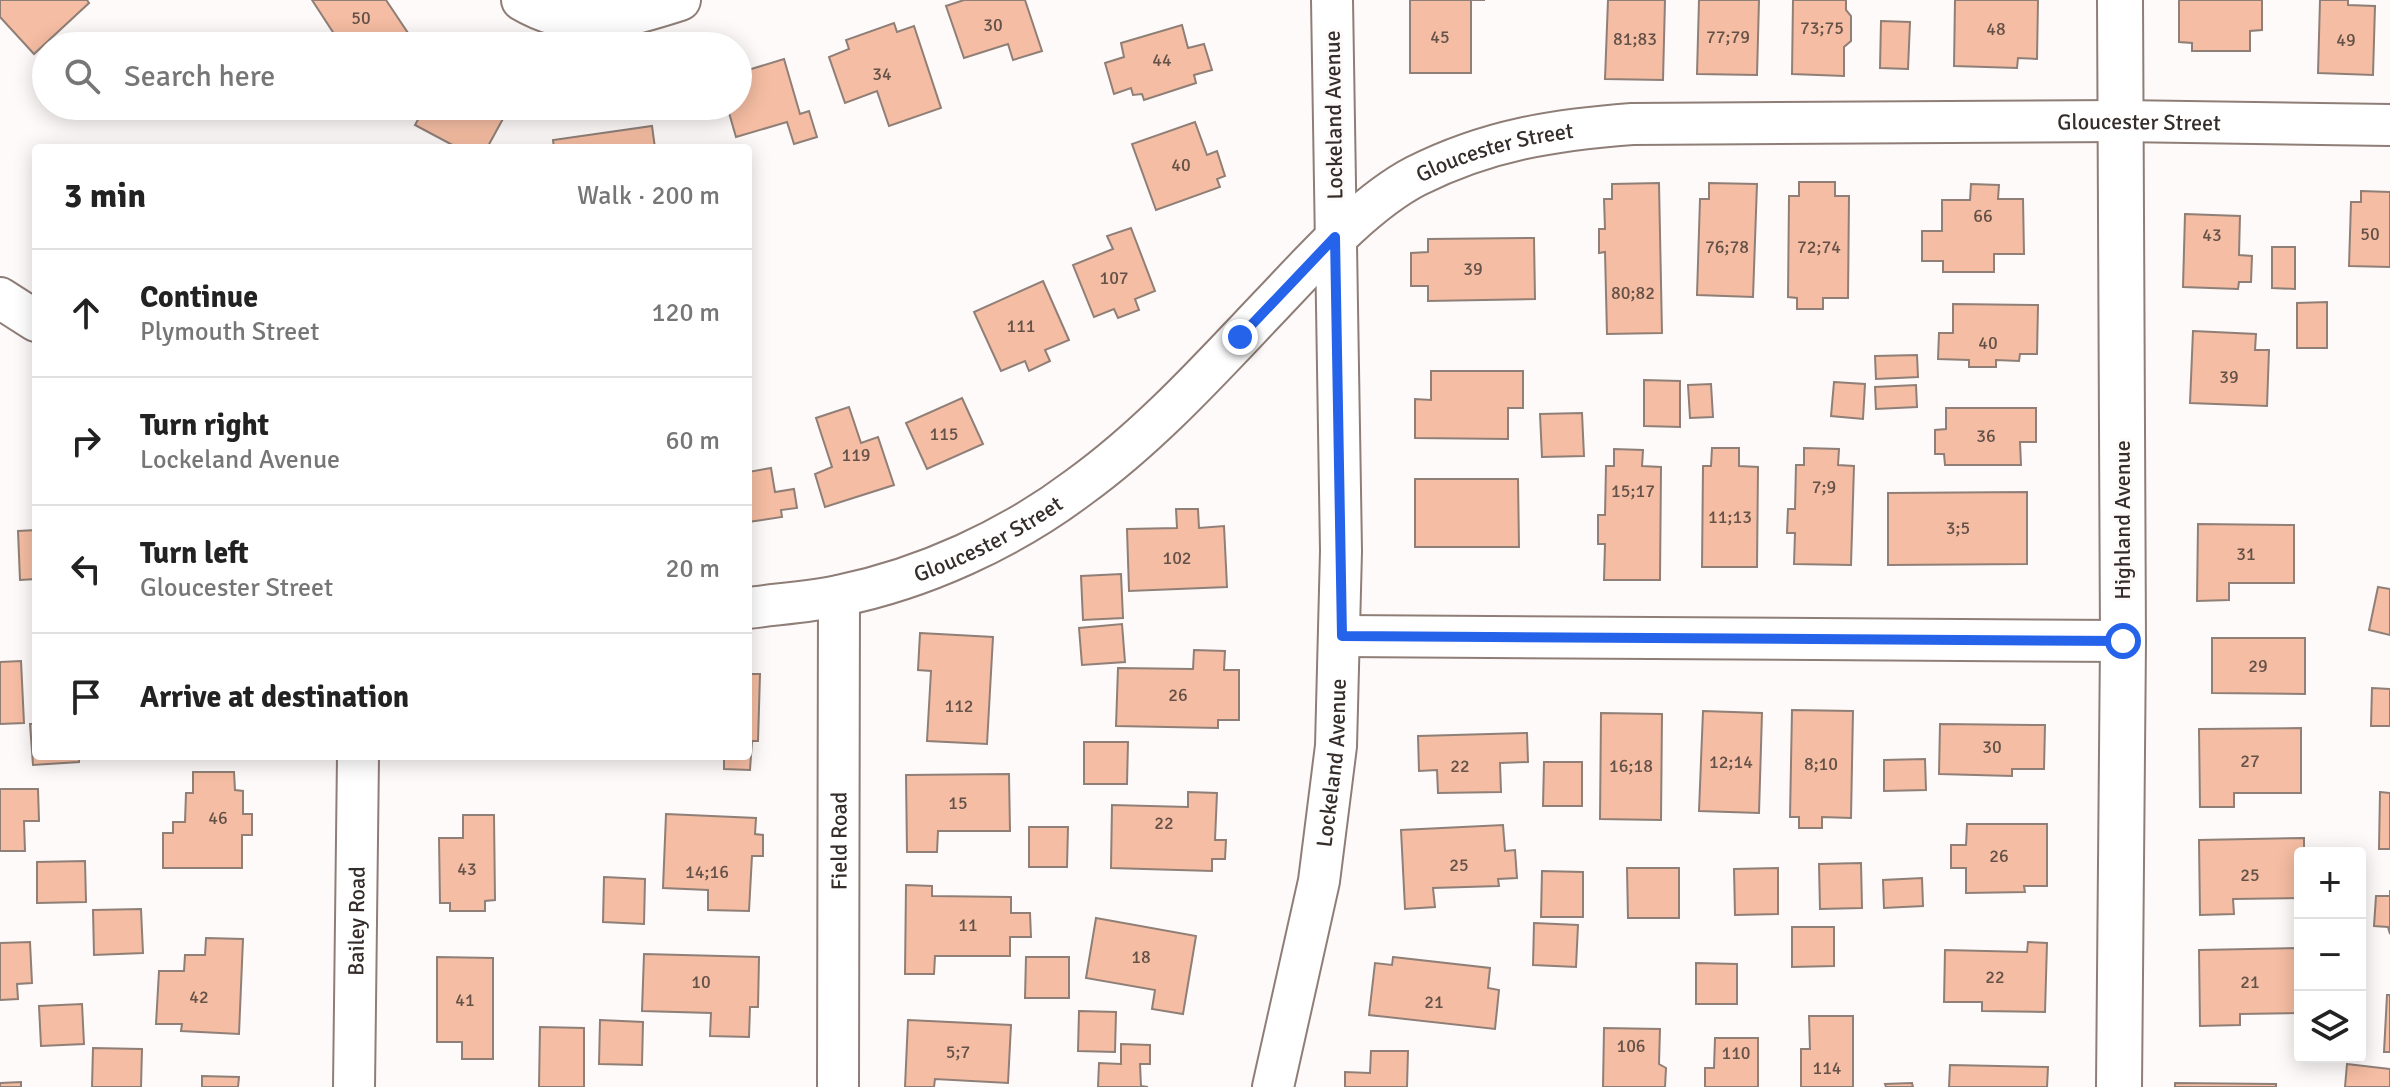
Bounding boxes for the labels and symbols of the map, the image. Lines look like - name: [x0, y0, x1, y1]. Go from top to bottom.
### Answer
- house number: 50: [351, 7, 371, 29]
- house number: 30: [983, 14, 1003, 36]
- house number: 73;75: [1800, 17, 1844, 39]
- house number: 48: [1986, 18, 2006, 40]
- house number: 45: [1430, 26, 1450, 48]
- house number: 77;79: [1706, 26, 1750, 48]
- house number: 81;83: [1613, 28, 1657, 50]
- house number: 49: [2336, 29, 2356, 51]
- street label: Lockeland Avenue: [1319, 30, 1348, 200]
- house number: 44: [1152, 49, 1172, 71]
- house number: 34: [872, 63, 892, 85]
- street label: Gloucester Street: [2057, 108, 2221, 136]
- street label: Gloucester Street: [1411, 117, 1575, 188]
- house number: 40: [1171, 154, 1191, 176]
- house number: 66: [1973, 205, 1993, 227]
- house number: 50: [2360, 223, 2380, 245]
- house number: 43: [2202, 224, 2222, 246]
- house number: 76;78: [1705, 236, 1749, 258]
- house number: 72;74: [1797, 236, 1841, 258]
- house number: 39: [1463, 258, 1483, 280]
- house number: 107: [1099, 267, 1129, 289]
- house number: 80;82: [1611, 282, 1655, 304]
- house number: 111: [1006, 315, 1036, 337]
- route end: [1222, 319, 1258, 355]
- house number: 40: [1978, 332, 1998, 354]
- house number: 39: [2219, 366, 2239, 388]
- house number: 115: [929, 423, 959, 445]
- house number: 36: [1976, 425, 1996, 447]
- street label: Highland Avenue: [2109, 440, 2136, 600]
- house number: 119: [841, 444, 871, 466]
- house number: 7;9: [1812, 476, 1836, 498]
- house number: 15;17: [1611, 480, 1655, 502]
- street label: Gloucester Street: [910, 490, 1068, 588]
- house number: 11;13: [1708, 506, 1752, 528]
- house number: 3;5: [1946, 517, 1970, 539]
- house number: 31: [2236, 543, 2256, 565]
- house number: 102: [1162, 547, 1192, 569]
- route start: [2105, 623, 2141, 659]
- house number: 29: [2248, 655, 2268, 677]
- street label: Lockeland Avenue: [1310, 678, 1352, 849]
- house number: 26: [1168, 684, 1188, 706]
- house number: 112: [944, 695, 974, 717]
- house number: 30: [1982, 736, 2002, 758]
- house number: 27: [2240, 750, 2260, 772]
- house number: 12;14: [1709, 751, 1753, 773]
- house number: 8;10: [1804, 753, 1838, 775]
- house number: 22: [1450, 755, 1470, 777]
- house number: 16;18: [1609, 755, 1653, 777]
- street label: Field Road: [825, 792, 853, 890]
- house number: 15: [948, 792, 968, 814]
- house number: 46: [208, 807, 228, 829]
- house number: 22: [1154, 812, 1174, 834]
- house number: 26: [1989, 845, 2009, 867]
- house number: 25: [1449, 854, 1469, 876]
- house number: 43: [457, 858, 477, 880]
- house number: 14;16: [685, 861, 729, 883]
- house number: 25: [2240, 864, 2260, 886]
- street label: Bailey Road: [342, 866, 371, 976]
- house number: 11: [958, 914, 978, 936]
- house number: 18: [1131, 946, 1151, 968]
- house number: 22: [1985, 966, 2005, 988]
- house number: 10: [691, 971, 711, 993]
- house number: 21: [2240, 971, 2260, 993]
- house number: 42: [189, 986, 209, 1008]
- house number: 41: [455, 989, 475, 1011]
- house number: 21: [1424, 991, 1444, 1013]
- house number: 106: [1616, 1035, 1646, 1057]
- house number: 5;7: [946, 1041, 970, 1063]
- house number: 110: [1721, 1042, 1751, 1064]
- house number: 114: [1812, 1057, 1842, 1079]

